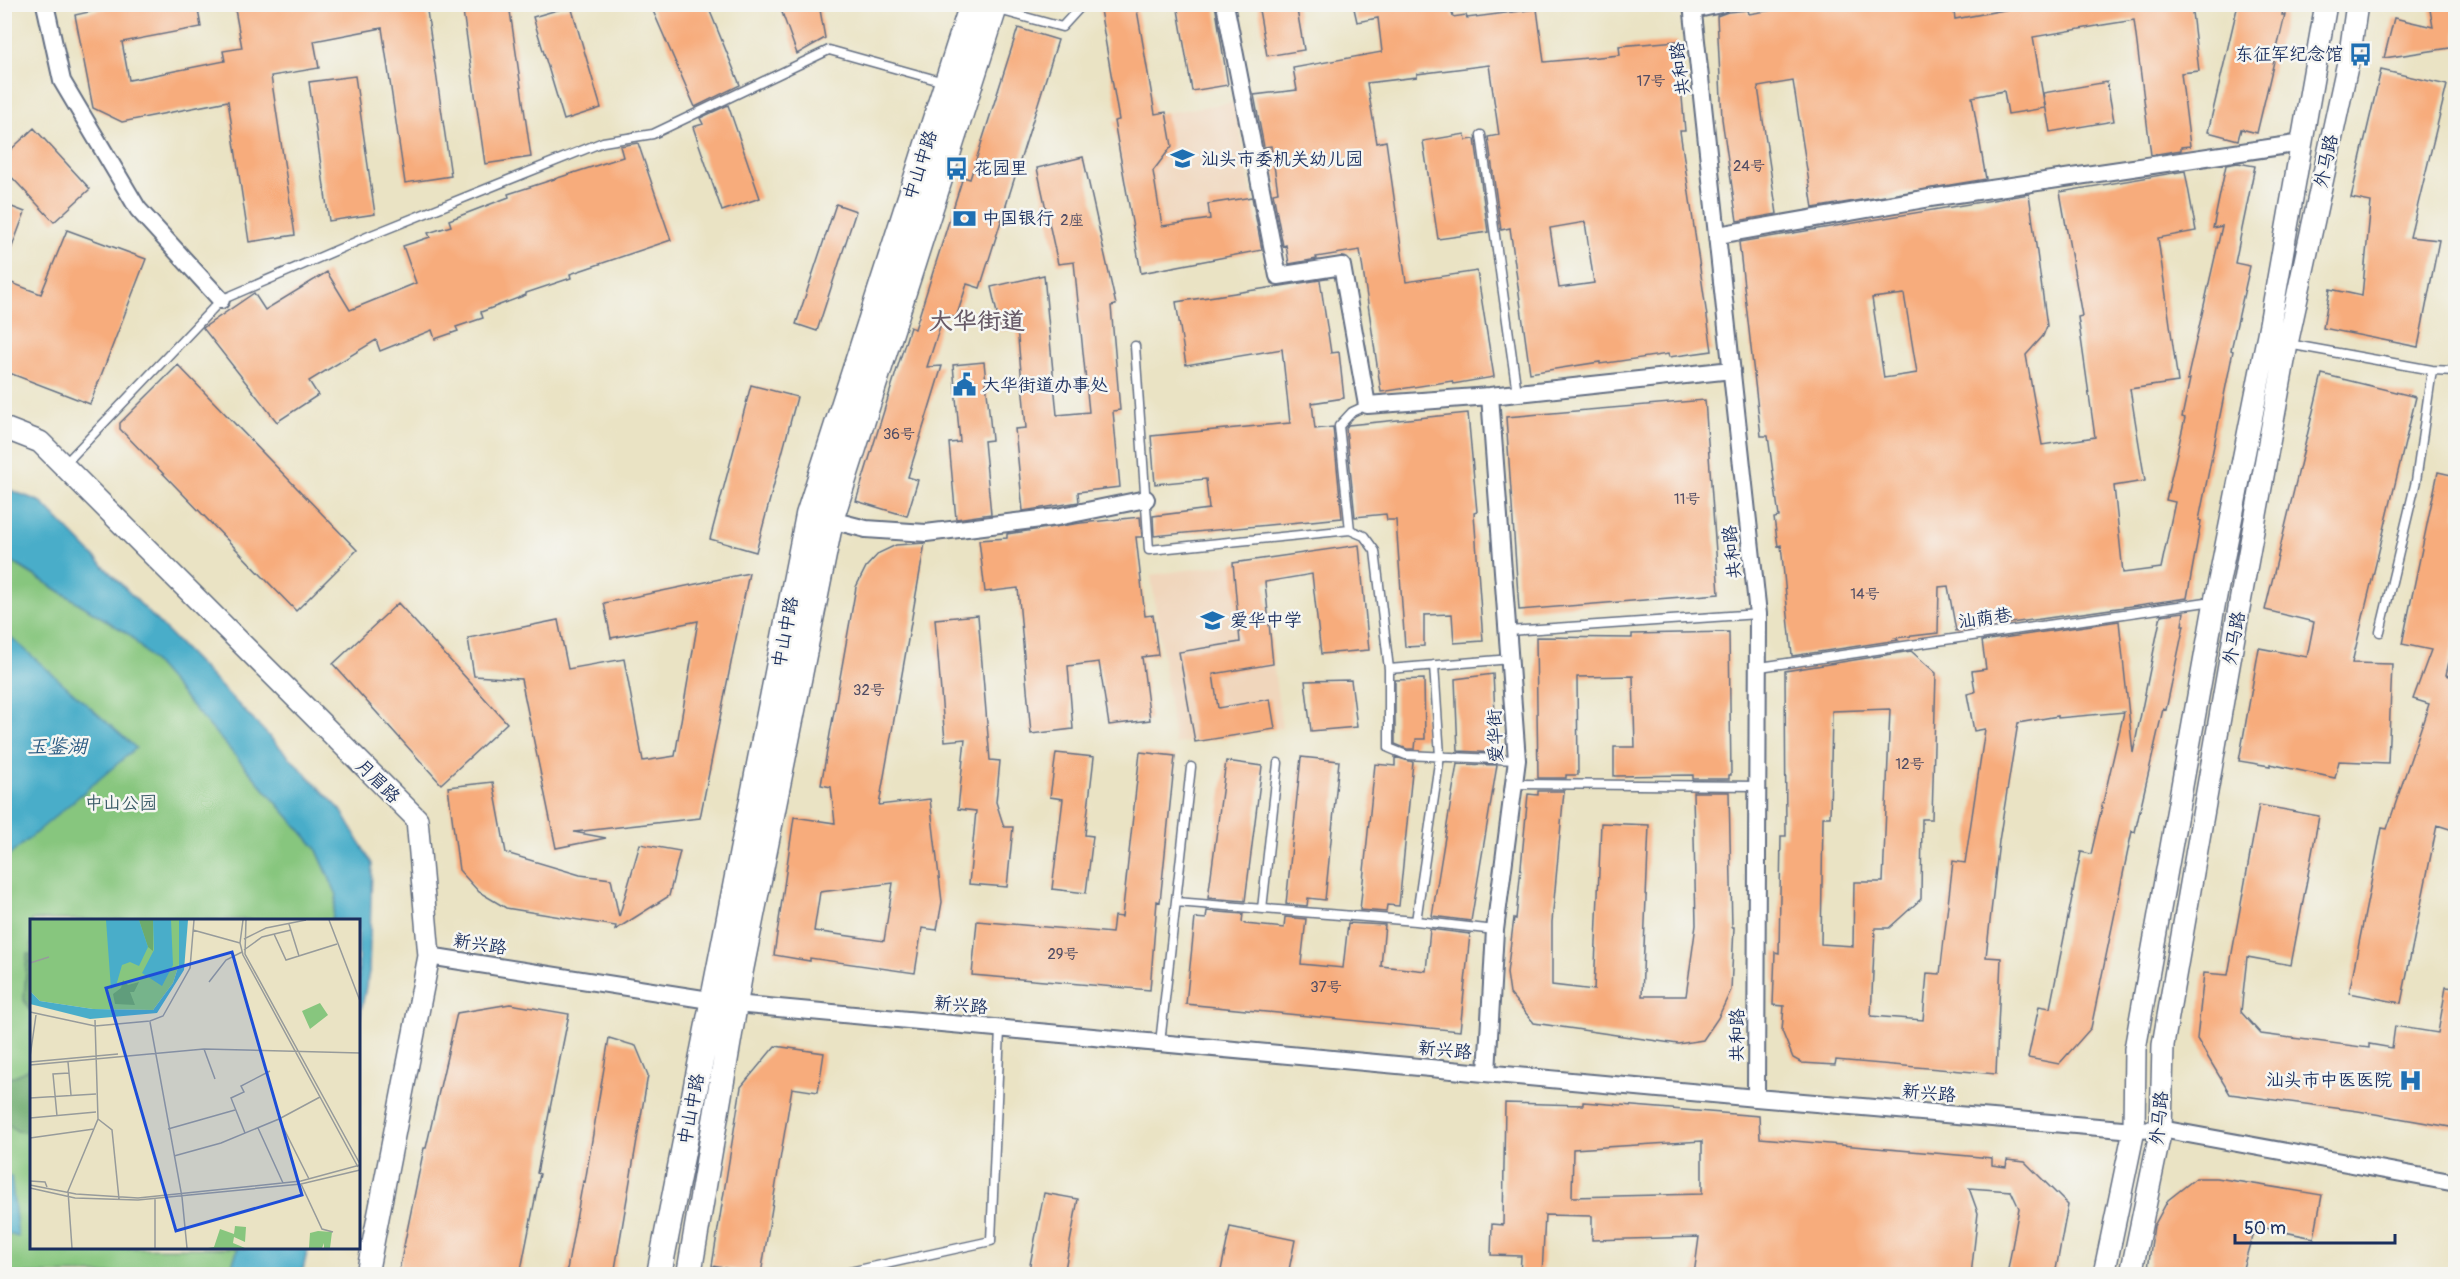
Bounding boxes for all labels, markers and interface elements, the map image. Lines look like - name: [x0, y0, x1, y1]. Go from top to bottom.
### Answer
- street label: 共和路: [1666, 41, 1695, 97]
- bus stop icon: 东征军纪念馆: [2348, 41, 2374, 67]
- place label: 东征军纪念馆: [2235, 43, 2343, 66]
- house number: 17号: [1637, 72, 1665, 91]
- street label: 中山中路: [898, 127, 943, 203]
- street label: 外马路: [2310, 132, 2343, 190]
- school or university icon: 汕头市委机关幼儿园: [1170, 146, 1196, 172]
- place label: 汕头市委机关幼儿园: [1201, 148, 1363, 171]
- bus stop icon: 花园里: [943, 155, 969, 181]
- place label: 花园里: [974, 157, 1028, 180]
- house number: 24号: [1733, 157, 1765, 176]
- bank icon: 中国银行: [951, 205, 977, 231]
- place label: 中国银行: [982, 207, 1054, 230]
- house number: 2座: [1060, 211, 1084, 230]
- district label: 大华街道: [929, 307, 1025, 336]
- public building icon: 大华街道办事处: [951, 372, 977, 398]
- place label: 大华街道办事处: [982, 374, 1108, 397]
- house number: 36号: [883, 425, 915, 444]
- house number: 11号: [1674, 490, 1700, 509]
- street label: 共和路: [1718, 524, 1747, 580]
- house number: 14号: [1850, 585, 1880, 604]
- street label: 中山中路: [767, 595, 804, 670]
- street label: 汕荫巷: [1957, 603, 2013, 634]
- school or university icon: 爱华中学: [1199, 607, 1225, 633]
- place label: 爱华中学: [1230, 609, 1302, 632]
- street label: 外马路: [2218, 610, 2251, 667]
- house number: 32号: [853, 681, 885, 700]
- street label: 爱华街: [1483, 709, 1508, 763]
- water label: 玉鉴湖: [27, 734, 89, 759]
- street label: 月眉路: [350, 754, 405, 809]
- house number: 12号: [1895, 755, 1925, 774]
- park label: 中山公园: [85, 792, 157, 815]
- inset map: [30, 919, 360, 1249]
- street label: 新兴路: [451, 929, 508, 960]
- house number: 29号: [1047, 945, 1079, 964]
- house number: 37号: [1310, 978, 1342, 997]
- street label: 新兴路: [933, 992, 989, 1019]
- street label: 共和路: [1726, 1008, 1749, 1062]
- street label: 新兴路: [1417, 1037, 1473, 1064]
- hospital icon: 汕头市中医医院: [2397, 1067, 2423, 1093]
- place label: 汕头市中医医院: [2266, 1069, 2392, 1092]
- street label: 中山中路: [673, 1072, 710, 1147]
- street label: 新兴路: [1901, 1080, 1957, 1107]
- street label: 外马路: [2146, 1090, 2173, 1146]
- scale bar: [2235, 1207, 2396, 1245]
- text: 50 m: [2244, 1217, 2286, 1240]

